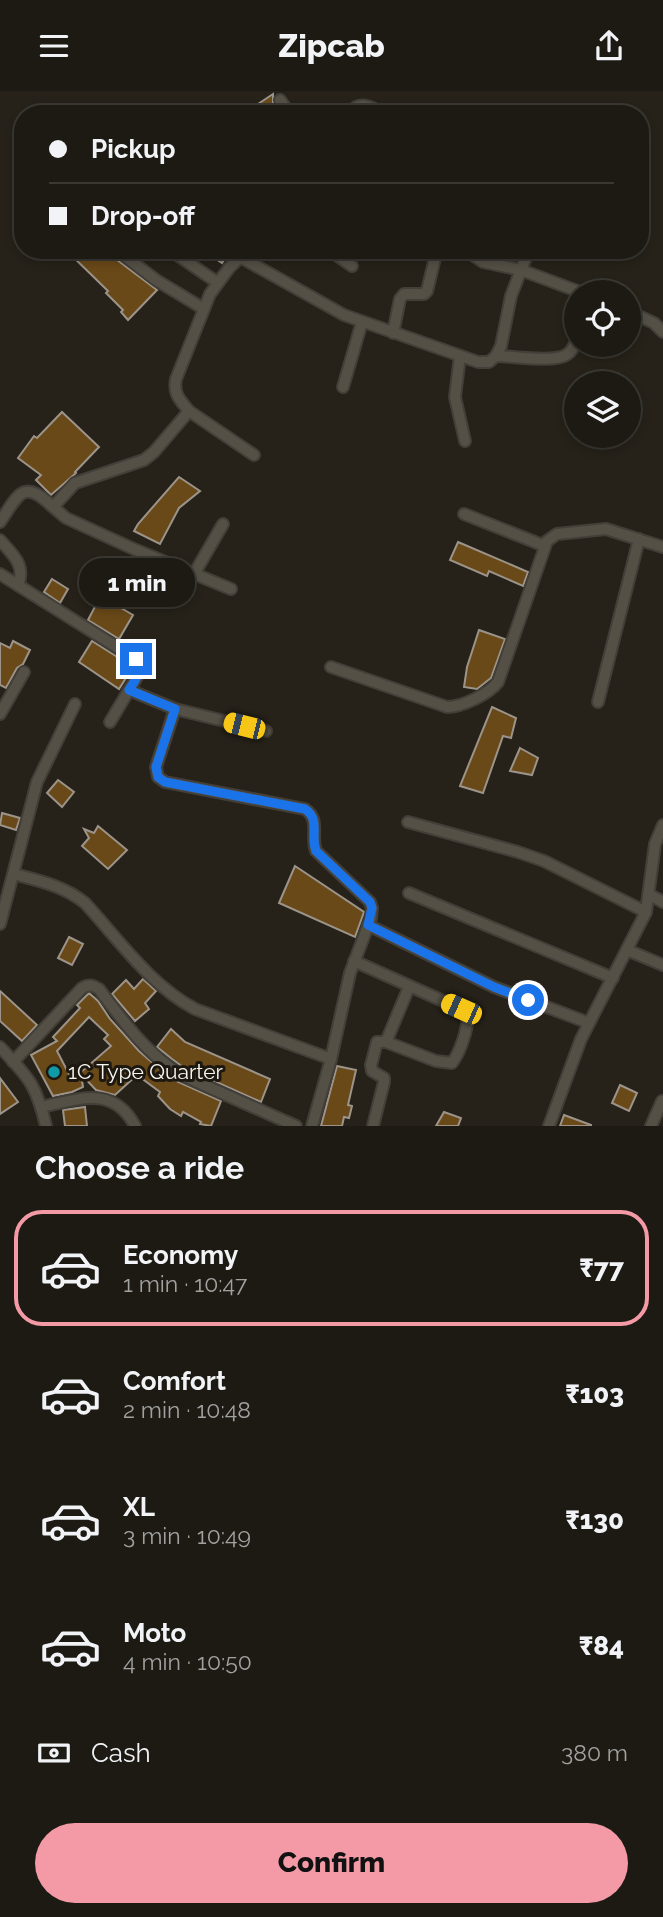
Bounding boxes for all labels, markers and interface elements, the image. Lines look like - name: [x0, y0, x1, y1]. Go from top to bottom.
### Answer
- icon: menu: [35, 27, 73, 65]
- text: Zipcab: [278, 27, 385, 64]
- icon: share: [590, 27, 628, 65]
- text: Pickup: [91, 134, 176, 164]
- text: Drop-off: [91, 201, 195, 231]
- map controls: [564, 280, 641, 448]
- button: locate: [564, 280, 641, 357]
- button: layers: [564, 371, 641, 448]
- callout: 1 min: [78, 557, 194, 607]
- text: 1 min: [107, 569, 167, 596]
- route end: [120, 643, 152, 675]
- car: [222, 711, 267, 741]
- route start: [512, 984, 544, 1016]
- car: [438, 991, 485, 1027]
- place label: 1C Type Quarter: [68, 1059, 223, 1084]
- marker: 1C Type Quarter: [46, 1064, 62, 1080]
- text: Choose a ride: [35, 1149, 244, 1186]
- icon: car: [39, 1237, 102, 1300]
- text: Economy: [123, 1240, 238, 1270]
- text: ₹77: [579, 1253, 624, 1283]
- text: 1 min · 10:47: [123, 1270, 247, 1297]
- icon: car: [39, 1363, 102, 1426]
- text: Comfort: [123, 1366, 226, 1396]
- text: ₹103: [565, 1379, 624, 1409]
- text: 2 min · 10:48: [123, 1396, 251, 1423]
- icon: car: [39, 1489, 102, 1552]
- text: XL: [123, 1492, 155, 1522]
- text: ₹130: [565, 1505, 624, 1535]
- text: 3 min · 10:49: [123, 1522, 251, 1549]
- icon: car: [39, 1615, 102, 1678]
- text: Moto: [123, 1618, 186, 1648]
- text: ₹84: [579, 1631, 624, 1661]
- text: 4 min · 10:50: [123, 1648, 252, 1675]
- icon: cash: [35, 1734, 73, 1772]
- text: Cash: [91, 1738, 151, 1768]
- text: 380 m: [561, 1739, 628, 1766]
- button: Confirm: [35, 1823, 628, 1903]

